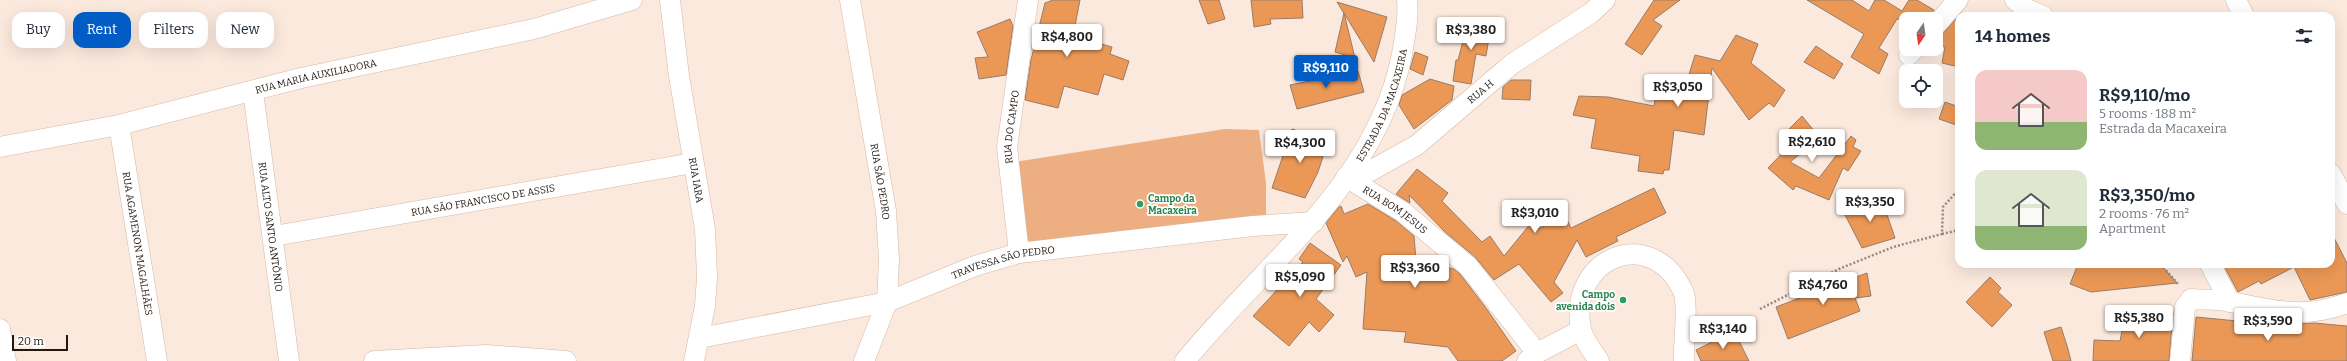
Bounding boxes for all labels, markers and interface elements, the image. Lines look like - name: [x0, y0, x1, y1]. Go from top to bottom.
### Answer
- chip: Buy: [12, 12, 65, 48]
- chip: Rent: [73, 12, 131, 48]
- chip: Filters: [139, 12, 208, 48]
- chip: New: [216, 12, 274, 48]
- north arrow: [1899, 12, 1943, 56]
- map controls: [1899, 12, 1943, 108]
- pin: R$3,380: [1434, 17, 1508, 51]
- text: R$3,380: [1446, 22, 1496, 37]
- pin: R$4,800: [1030, 24, 1104, 58]
- icon: filters: [2293, 25, 2315, 47]
- text: 14 homes: [1975, 26, 2050, 47]
- text: R$4,800: [1041, 29, 1093, 44]
- street label: ESTRADA DA MACAXEIRA: [1354, 47, 1410, 164]
- pin: R$9,110: [1289, 55, 1363, 89]
- street label: RUA MARIA AUXILIADORA: [254, 57, 379, 97]
- text: R$9,110: [1303, 60, 1349, 75]
- button: locate: [1899, 64, 1943, 108]
- pin: R$3,050: [1641, 74, 1715, 108]
- street label: RUA H: [1465, 77, 1496, 106]
- text: R$3,050: [1653, 79, 1703, 94]
- text: R$9,110/mo: [2099, 85, 2190, 106]
- icon: home: [2007, 86, 2055, 134]
- street label: RUA DO CAMPO: [1002, 89, 1022, 164]
- text: 5 rooms · 188 m²: [2099, 106, 2196, 121]
- text: Estrada da Macaxeira: [2099, 121, 2227, 136]
- pin: R$2,610: [1775, 129, 1849, 163]
- pin: R$4,300: [1263, 130, 1337, 164]
- text: R$2,610: [1788, 134, 1836, 149]
- text: R$4,300: [1274, 135, 1326, 150]
- street label: RUA SÃO PEDRO: [868, 142, 892, 220]
- street label: RUA IARA: [686, 156, 706, 205]
- street label: RUA ALTO SANTO ANTÔNIO: [255, 161, 285, 293]
- street label: RUA AGAMENON MAGALHÃES: [120, 171, 155, 316]
- street label: RUA SÃO FRANCISCO DE ASSIS: [410, 182, 556, 219]
- street label: RUA BOM JESUS: [1360, 184, 1429, 237]
- text: R$3,350/mo: [2099, 185, 2195, 206]
- icon: home: [2007, 186, 2055, 234]
- pin: R$3,350: [1833, 189, 1907, 223]
- place label: Campo da Macaxeira: [1148, 193, 1197, 217]
- text: R$3,350: [1845, 194, 1895, 209]
- marker: Campo da Macaxeira: [1135, 199, 1145, 209]
- pin: R$3,010: [1498, 200, 1572, 234]
- text: R$3,010: [1511, 205, 1559, 220]
- text: 2 rooms · 76 m²: [2099, 206, 2189, 221]
- text: Apartment: [2099, 221, 2166, 236]
- street label: TRAVESSA SÃO PEDRO: [950, 244, 1056, 282]
- pin: R$3,360: [1378, 255, 1452, 289]
- text: R$3,360: [1390, 260, 1440, 275]
- pin: R$5,090: [1263, 264, 1337, 298]
- text: R$5,090: [1275, 269, 1325, 284]
- pin: R$4,760: [1786, 272, 1860, 306]
- text: R$4,760: [1798, 277, 1848, 292]
- place label: Campo avenida dois: [1556, 289, 1615, 313]
- marker: Campo avenida dois: [1618, 295, 1628, 305]
- pin: R$5,380: [2102, 305, 2176, 339]
- pin: R$3,590: [2231, 308, 2305, 342]
- text: R$5,380: [2114, 310, 2164, 325]
- text: R$3,590: [2243, 313, 2293, 328]
- pin: R$3,140: [1686, 316, 1760, 350]
- text: R$3,140: [1699, 321, 1747, 336]
- scale bar: [12, 333, 68, 352]
- text: 20 m: [18, 335, 44, 348]

